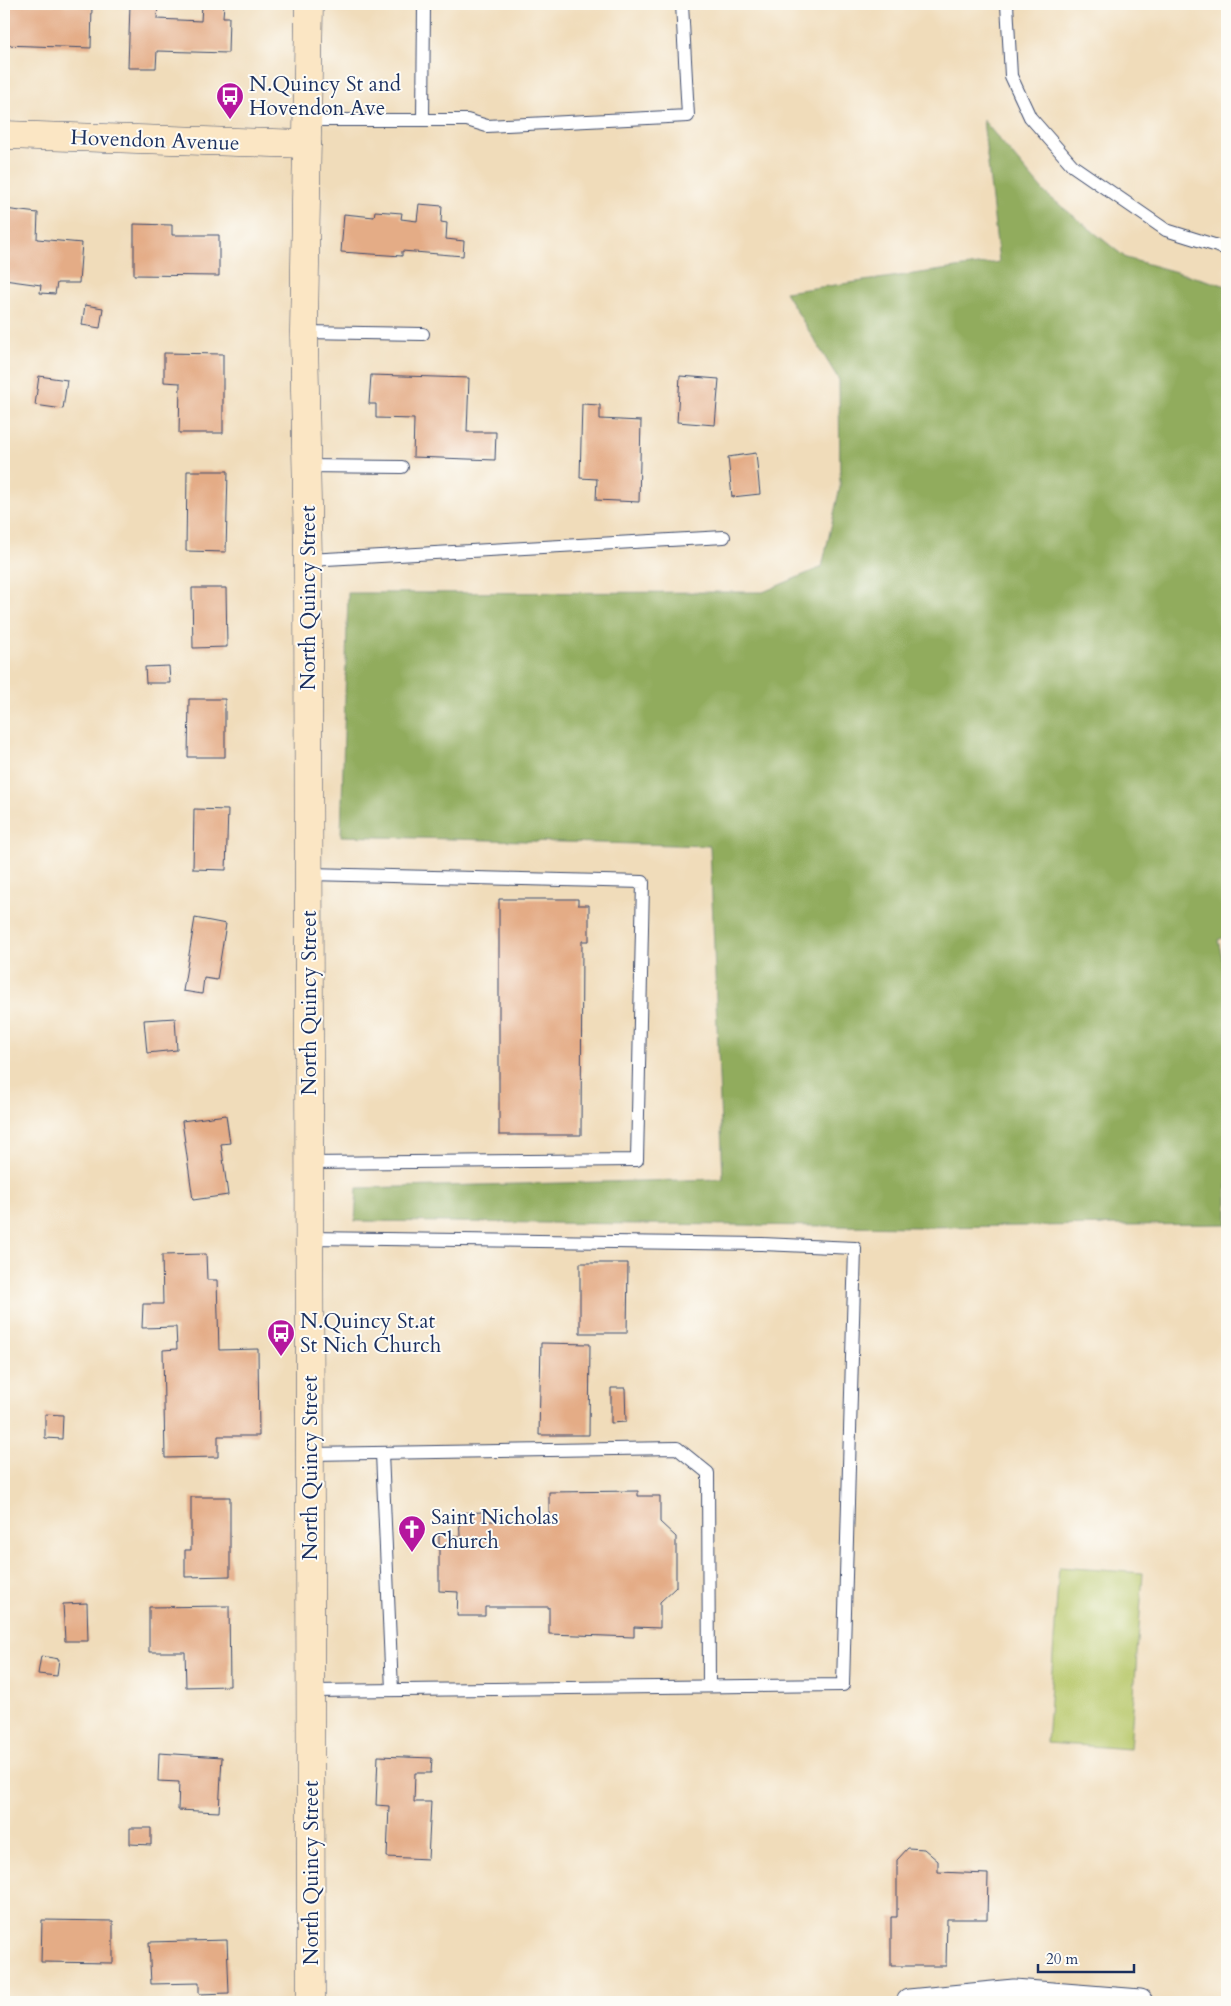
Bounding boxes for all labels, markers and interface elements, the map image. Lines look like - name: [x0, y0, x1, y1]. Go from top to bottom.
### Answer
- place label: N.Quincy St and Hovendon Ave: [249, 70, 401, 123]
- bus stop icon: N.Quincy St and Hovendon Ave: [215, 81, 245, 120]
- street label: Hovendon Avenue: [70, 123, 240, 158]
- street label: North Quincy Street: [294, 505, 323, 691]
- street label: North Quincy Street: [295, 910, 324, 1096]
- place label: N.Quincy St.at St Nich Church: [300, 1307, 442, 1360]
- bus stop icon: N.Quincy St.at St Nich Church: [266, 1318, 296, 1357]
- street label: North Quincy Street: [296, 1375, 325, 1561]
- place label: Saint Nicholas Church: [431, 1503, 558, 1556]
- church icon: Saint Nicholas Church: [397, 1514, 427, 1553]
- street label: North Quincy Street: [297, 1780, 326, 1966]
- scale bar: [1038, 1941, 1135, 1973]
- text: 20 m: [1046, 1949, 1078, 1969]

